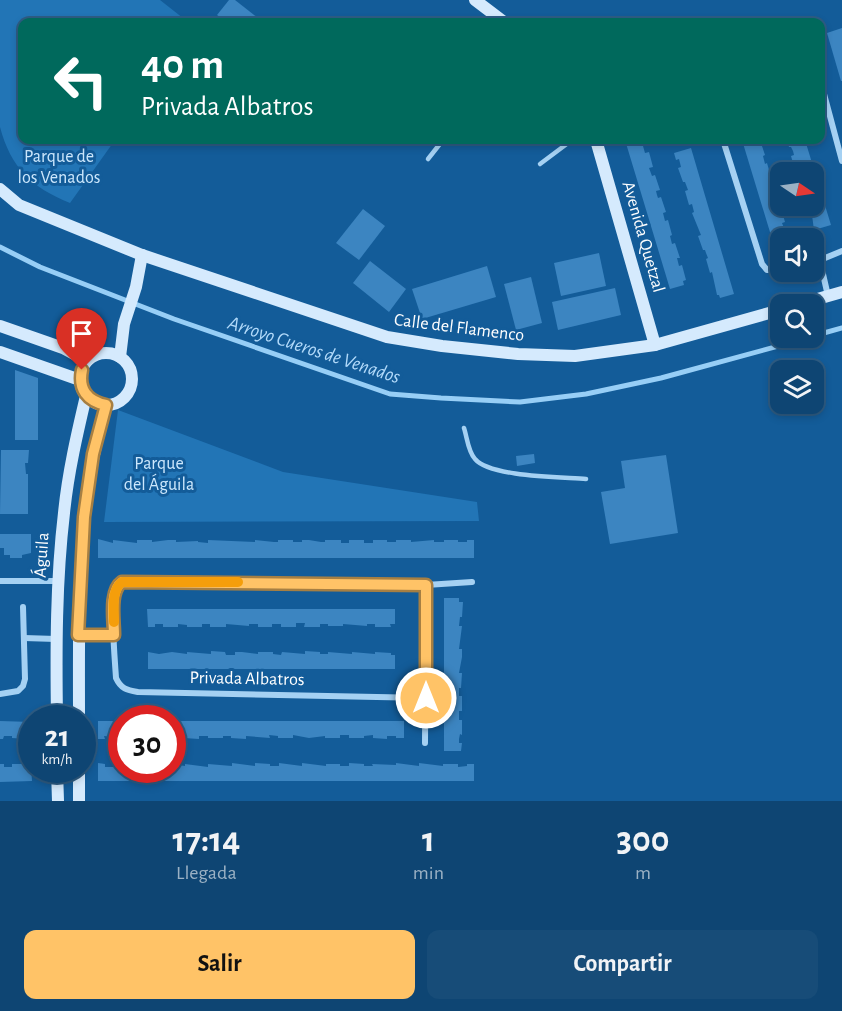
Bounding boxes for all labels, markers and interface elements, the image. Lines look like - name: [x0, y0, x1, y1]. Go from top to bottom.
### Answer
- icon: left: [42, 42, 120, 120]
- text: 40 m: [141, 44, 224, 86]
- text: Privada Albatros: [141, 93, 313, 120]
- park label: Parque de los Venados: [18, 148, 100, 187]
- north arrow: [770, 162, 824, 216]
- map controls: [770, 162, 824, 414]
- street label: Avenida Quetzal: [619, 179, 667, 295]
- button: sound: [770, 228, 824, 282]
- button: search: [770, 294, 824, 348]
- pin: [56, 308, 107, 370]
- street label: Calle del Flamenco: [393, 311, 525, 345]
- water label: Arroyo Cueros de Venados: [225, 312, 403, 387]
- icon: arrive: [65, 317, 98, 350]
- button: layers: [770, 360, 824, 414]
- park label: Parque del Águila: [124, 455, 194, 494]
- street label: Águila: [28, 531, 53, 578]
- position arrow: [394, 666, 458, 730]
- street label: Privada Albatros: [189, 669, 305, 689]
- speed limit sign: 30: [108, 705, 186, 783]
- text: 21: [45, 722, 69, 752]
- text: km/h: [42, 752, 72, 767]
- text: 17:14: [172, 822, 240, 858]
- text: 1: [422, 822, 435, 858]
- text: 300: [616, 822, 669, 858]
- text: Llegada: [176, 863, 237, 883]
- text: min: [413, 863, 444, 883]
- text: m: [635, 863, 651, 883]
- button: Salir: [24, 930, 415, 999]
- button: Compartir: [427, 930, 818, 999]

